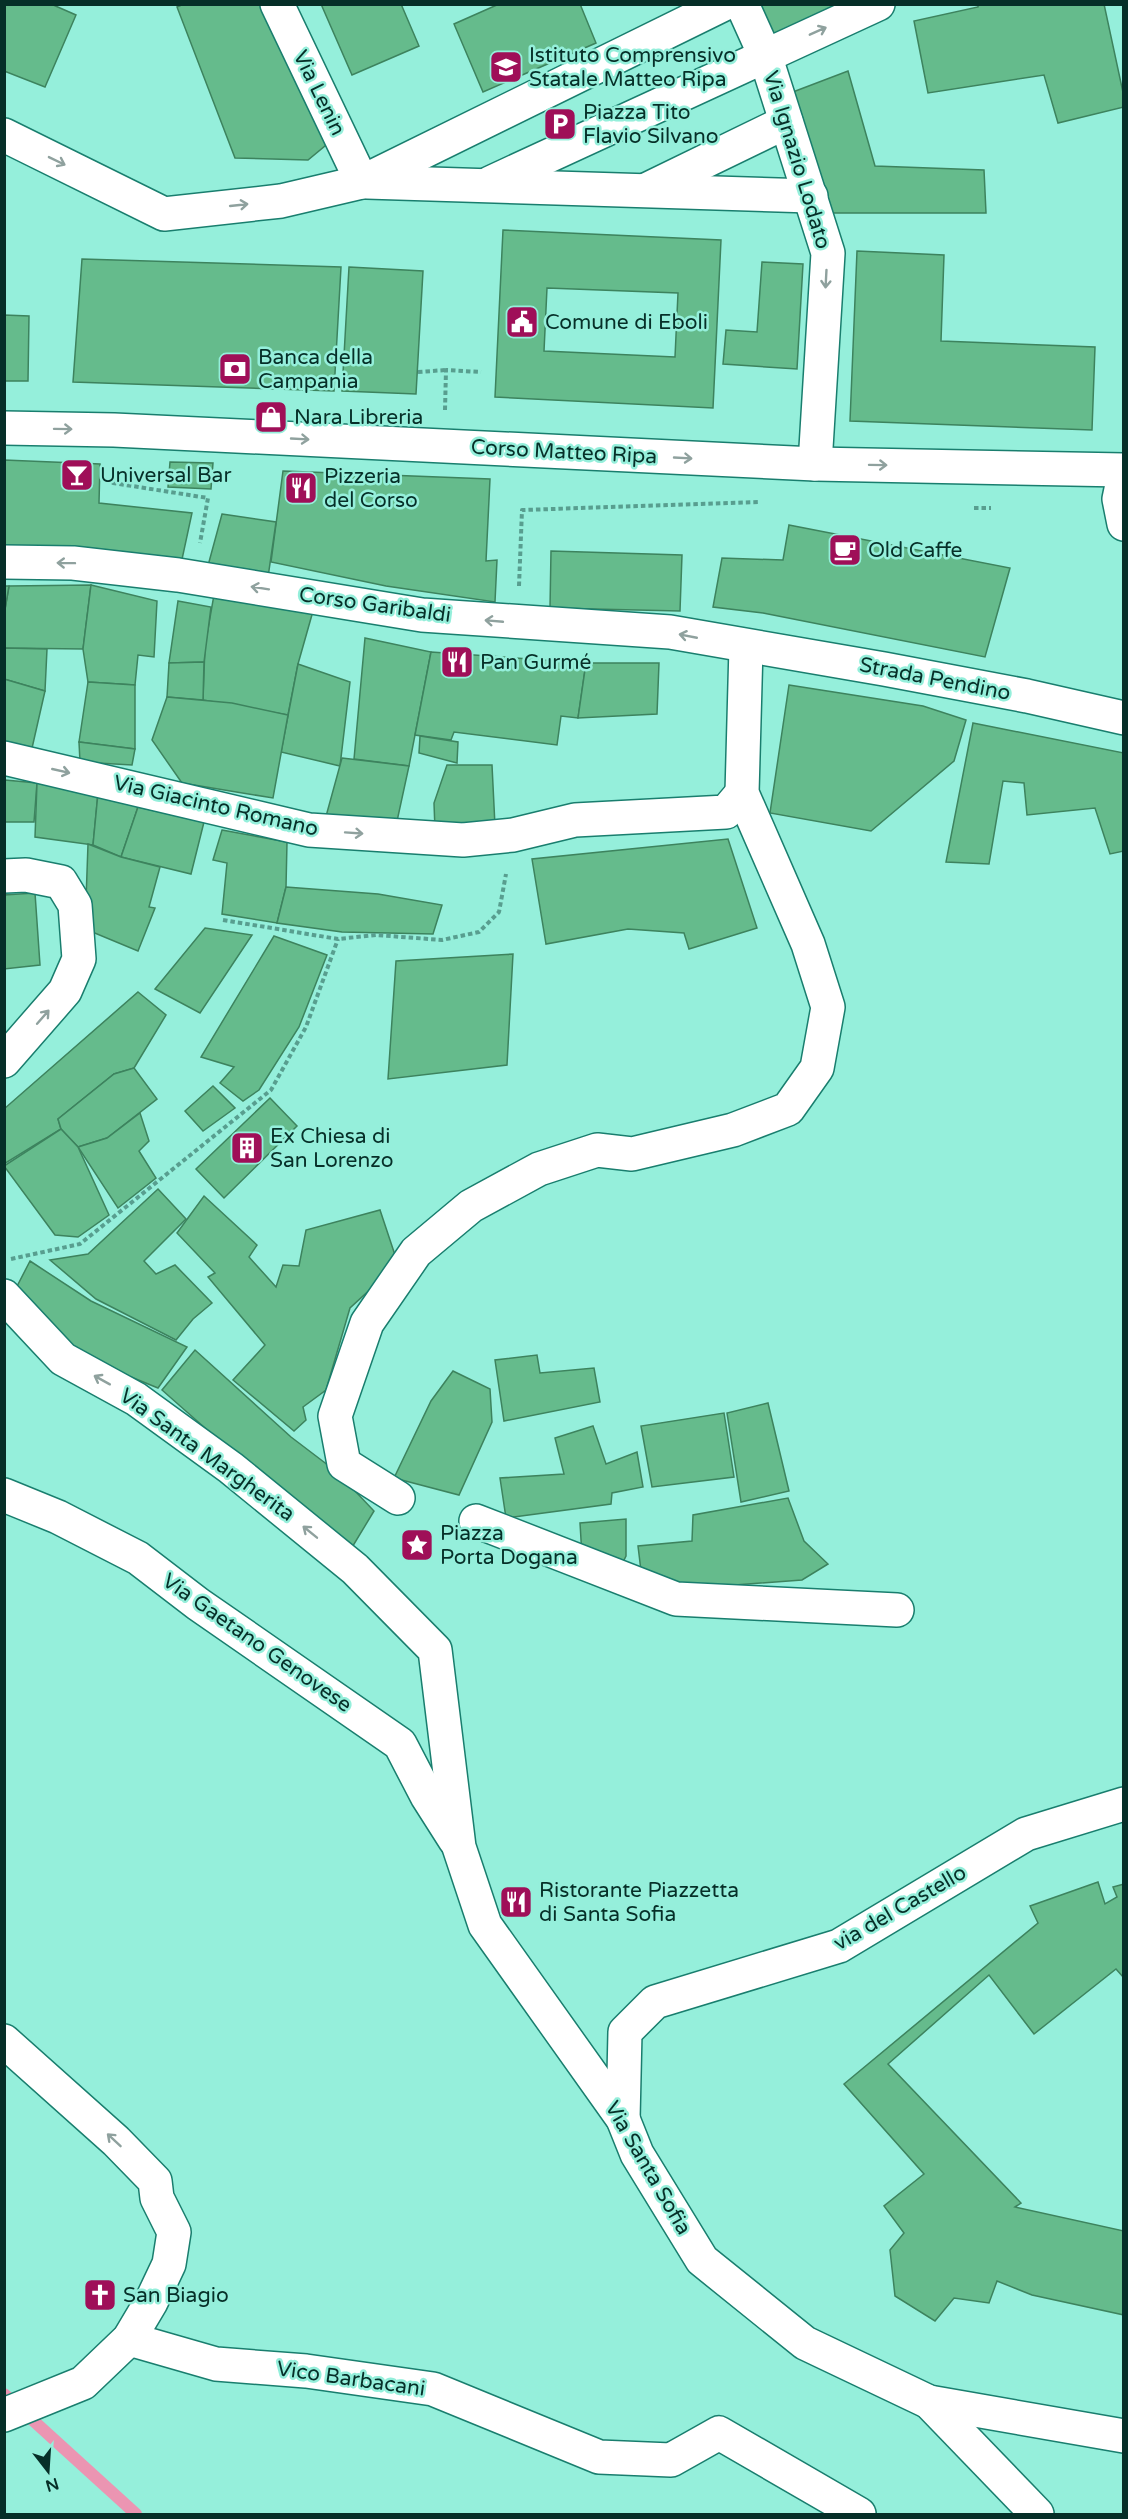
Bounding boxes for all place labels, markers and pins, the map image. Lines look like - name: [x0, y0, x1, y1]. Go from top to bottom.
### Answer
- place label: Istituto Comprensivo Statale Matteo Ripa: [529, 43, 736, 92]
- school or university icon: Istituto Comprensivo Statale Matteo Ripa: [488, 49, 524, 85]
- place label: Piazza Tito Flavio Silvano: [583, 100, 719, 149]
- parking icon: Piazza Tito Flavio Silvano: [542, 106, 578, 142]
- public building icon: Comune di Eboli: [504, 304, 540, 340]
- place label: Comune di Eboli: [545, 310, 708, 335]
- place label: Banca della Campania: [258, 345, 373, 394]
- bank icon: Banca della Campania: [217, 351, 253, 387]
- shop icon: Nara Libreria: [253, 399, 289, 435]
- place label: Nara Libreria: [294, 405, 423, 430]
- bar icon: Universal Bar: [59, 457, 95, 493]
- place label: Universal Bar: [100, 463, 231, 488]
- place label: Pizzeria del Corso: [324, 464, 418, 513]
- restaurant icon: Pizzeria del Corso: [283, 470, 319, 506]
- cafe icon: Old Caffe: [827, 532, 863, 568]
- place label: Old Caffe: [868, 538, 963, 563]
- restaurant icon: Pan Gurmé: [439, 644, 475, 680]
- place label: Pan Gurmé: [480, 650, 592, 675]
- place label: Ex Chiesa di San Lorenzo: [270, 1124, 393, 1173]
- building icon: Ex Chiesa di San Lorenzo: [229, 1130, 265, 1166]
- place label: Piazza Porta Dogana: [440, 1521, 578, 1570]
- place icon: Piazza Porta Dogana: [399, 1527, 435, 1563]
- place label: Ristorante Piazzetta di Santa Sofia: [539, 1878, 739, 1927]
- restaurant icon: Ristorante Piazzetta di Santa Sofia: [498, 1884, 534, 1920]
- church icon: San Biagio: [82, 2277, 118, 2313]
- place label: San Biagio: [123, 2283, 229, 2308]

